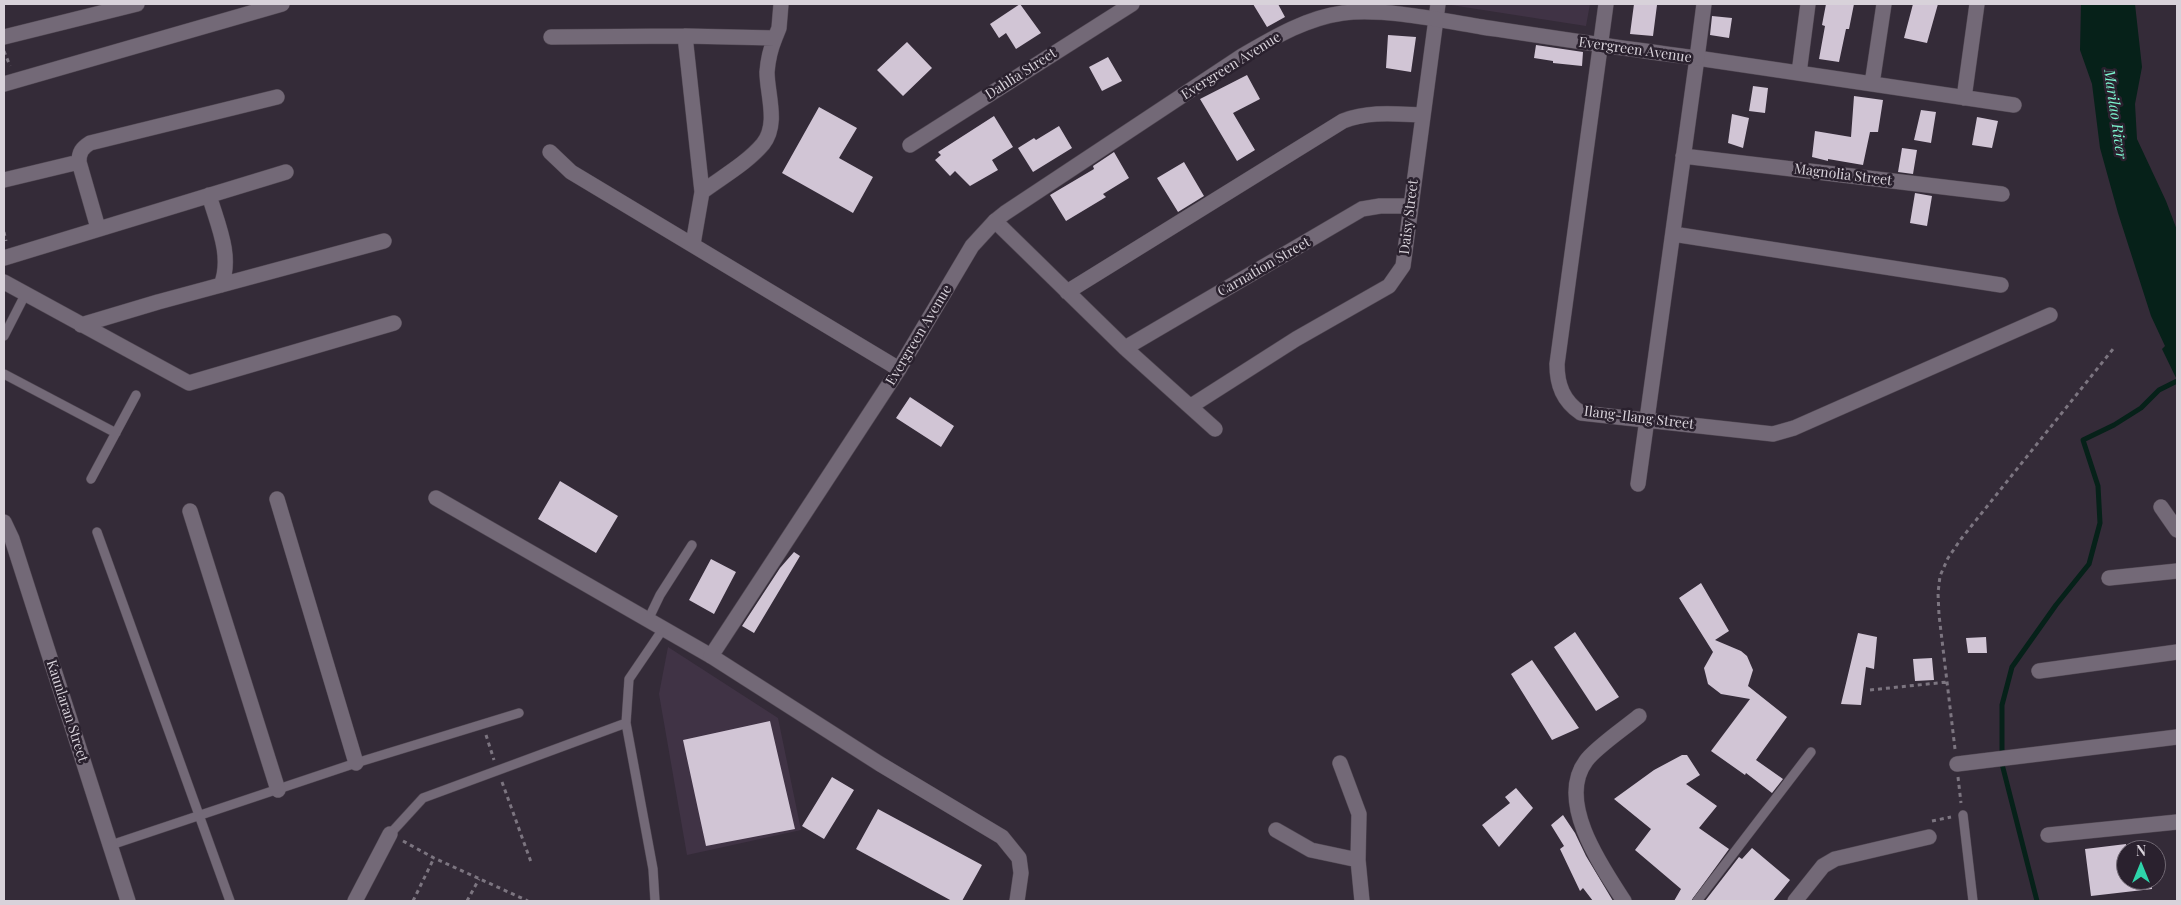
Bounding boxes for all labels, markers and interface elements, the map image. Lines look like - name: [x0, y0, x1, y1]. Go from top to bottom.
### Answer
- street label: Evergreen Avenue: [1178, 29, 1284, 103]
- street label: Evergreen Avenue: [1577, 34, 1693, 66]
- street label: Dahlia Street: [982, 45, 1060, 103]
- water label: Marilao River: [2100, 68, 2130, 160]
- street label: Magnolia Street: [1793, 161, 1893, 189]
- street label: Daisy Street: [1396, 178, 1422, 256]
- street label: Carnation Street: [1215, 234, 1313, 300]
- street label: Evergreen Avenue: [882, 282, 956, 388]
- street label: Ilang-Ilang Street: [1583, 403, 1695, 433]
- street label: Kaunlaran Street: [43, 658, 91, 764]
- north arrow: [2116, 840, 2166, 890]
- text: N: [2136, 841, 2146, 860]

